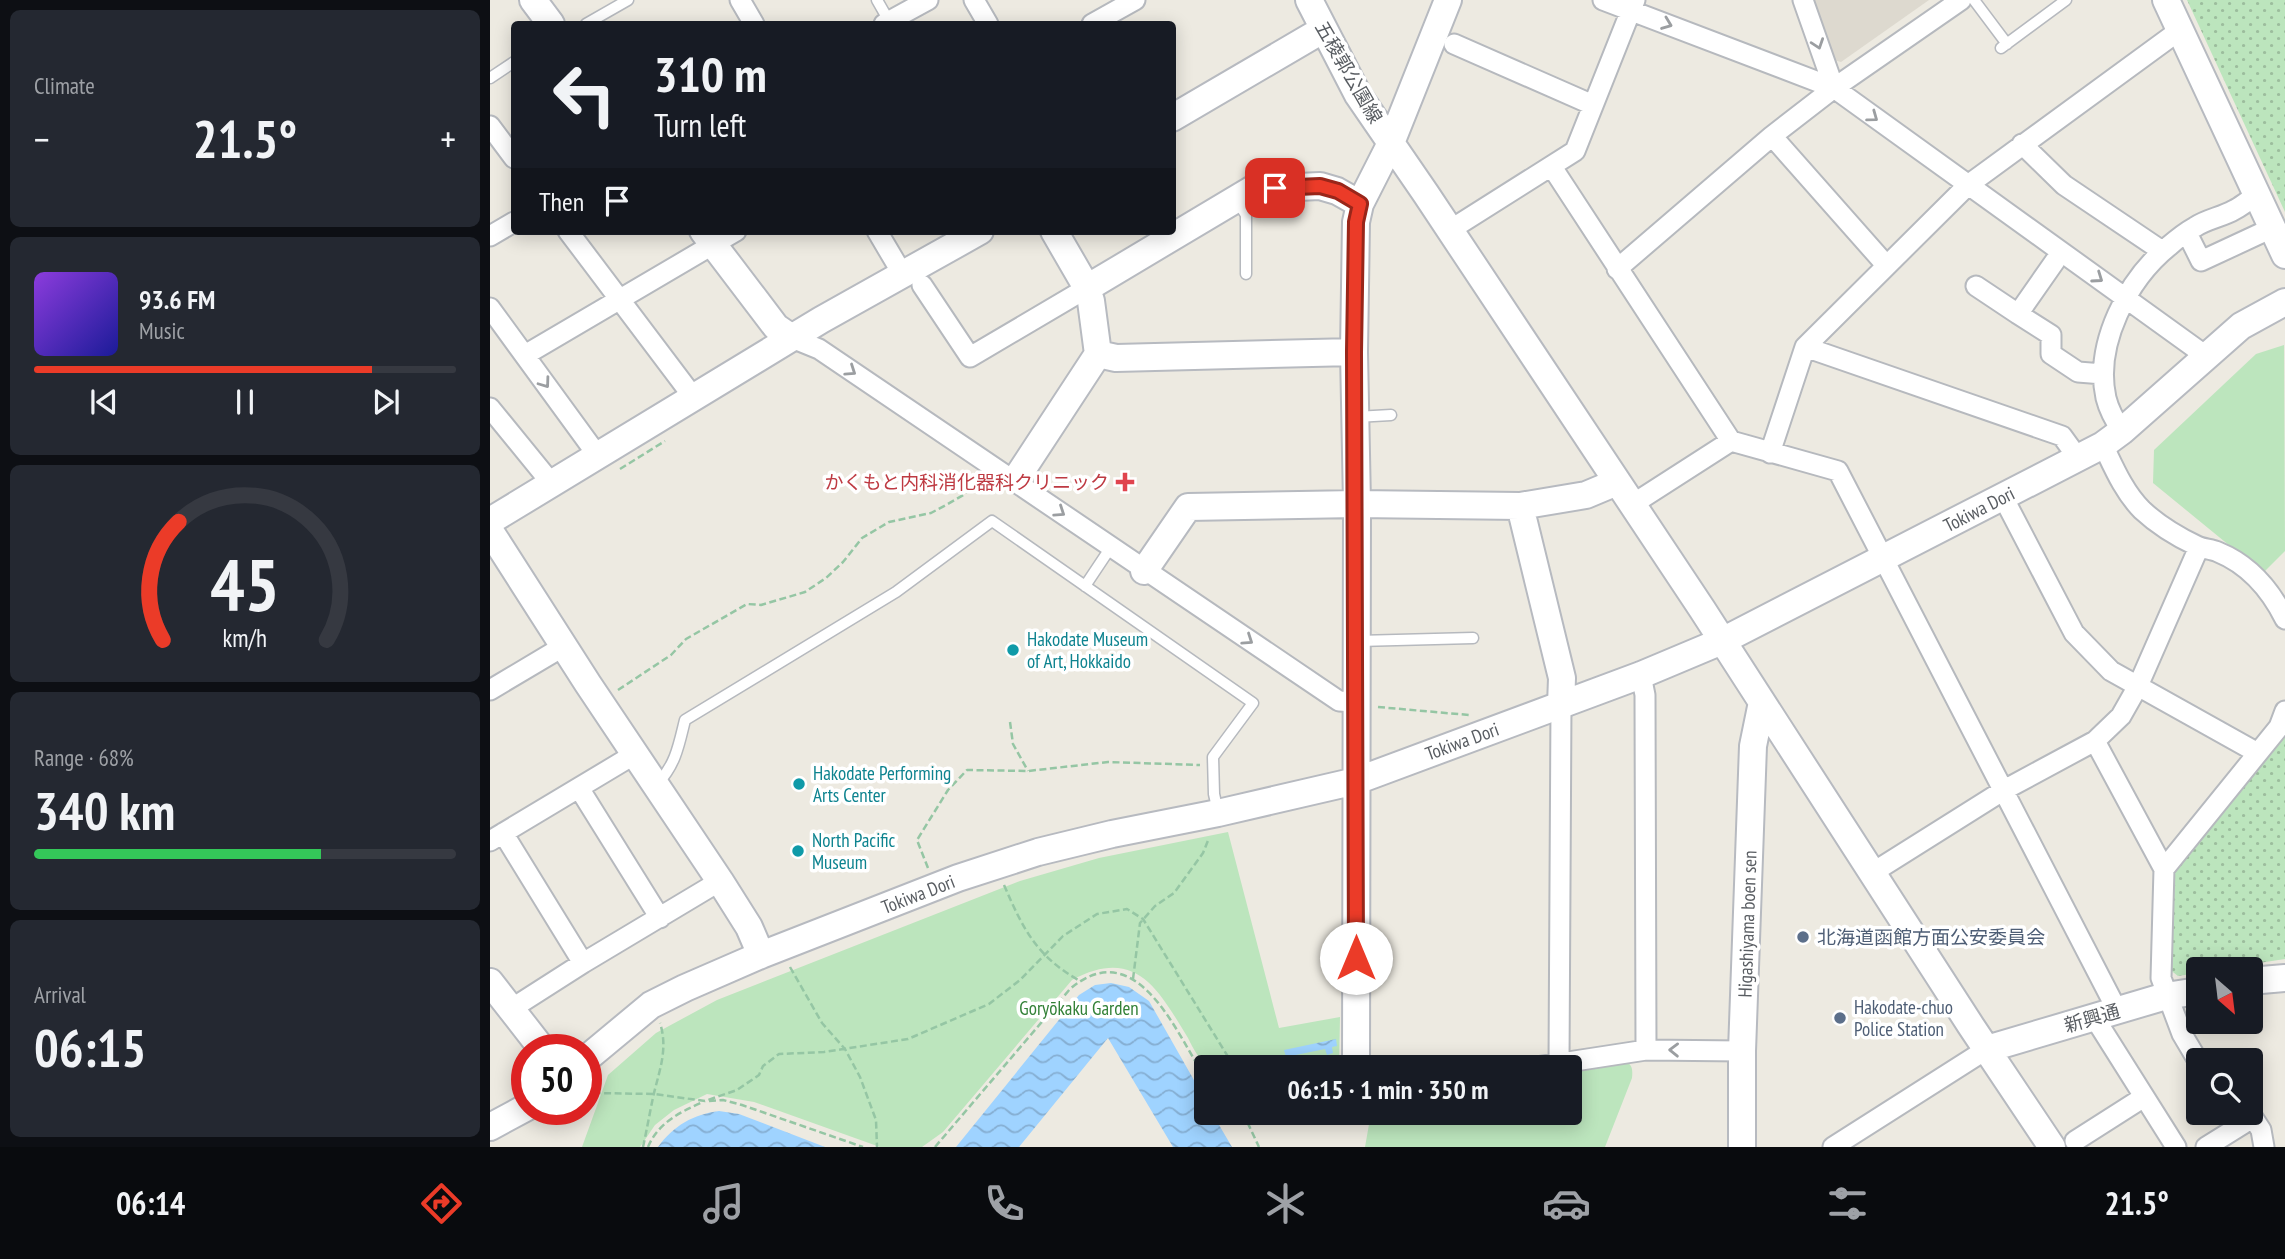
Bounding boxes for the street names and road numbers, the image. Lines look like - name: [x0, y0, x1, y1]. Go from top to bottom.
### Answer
- street label: 五稜郭公園線: [1310, 17, 1388, 127]
- street label: Tokiwa Dori: [1939, 481, 2019, 537]
- street label: Tokiwa Dori: [1422, 717, 1502, 765]
- street label: Higashiyama boen sen: [1732, 850, 1762, 998]
- street label: Tokiwa Dori: [878, 869, 958, 919]
- street label: 新興通: [2061, 999, 2123, 1037]

